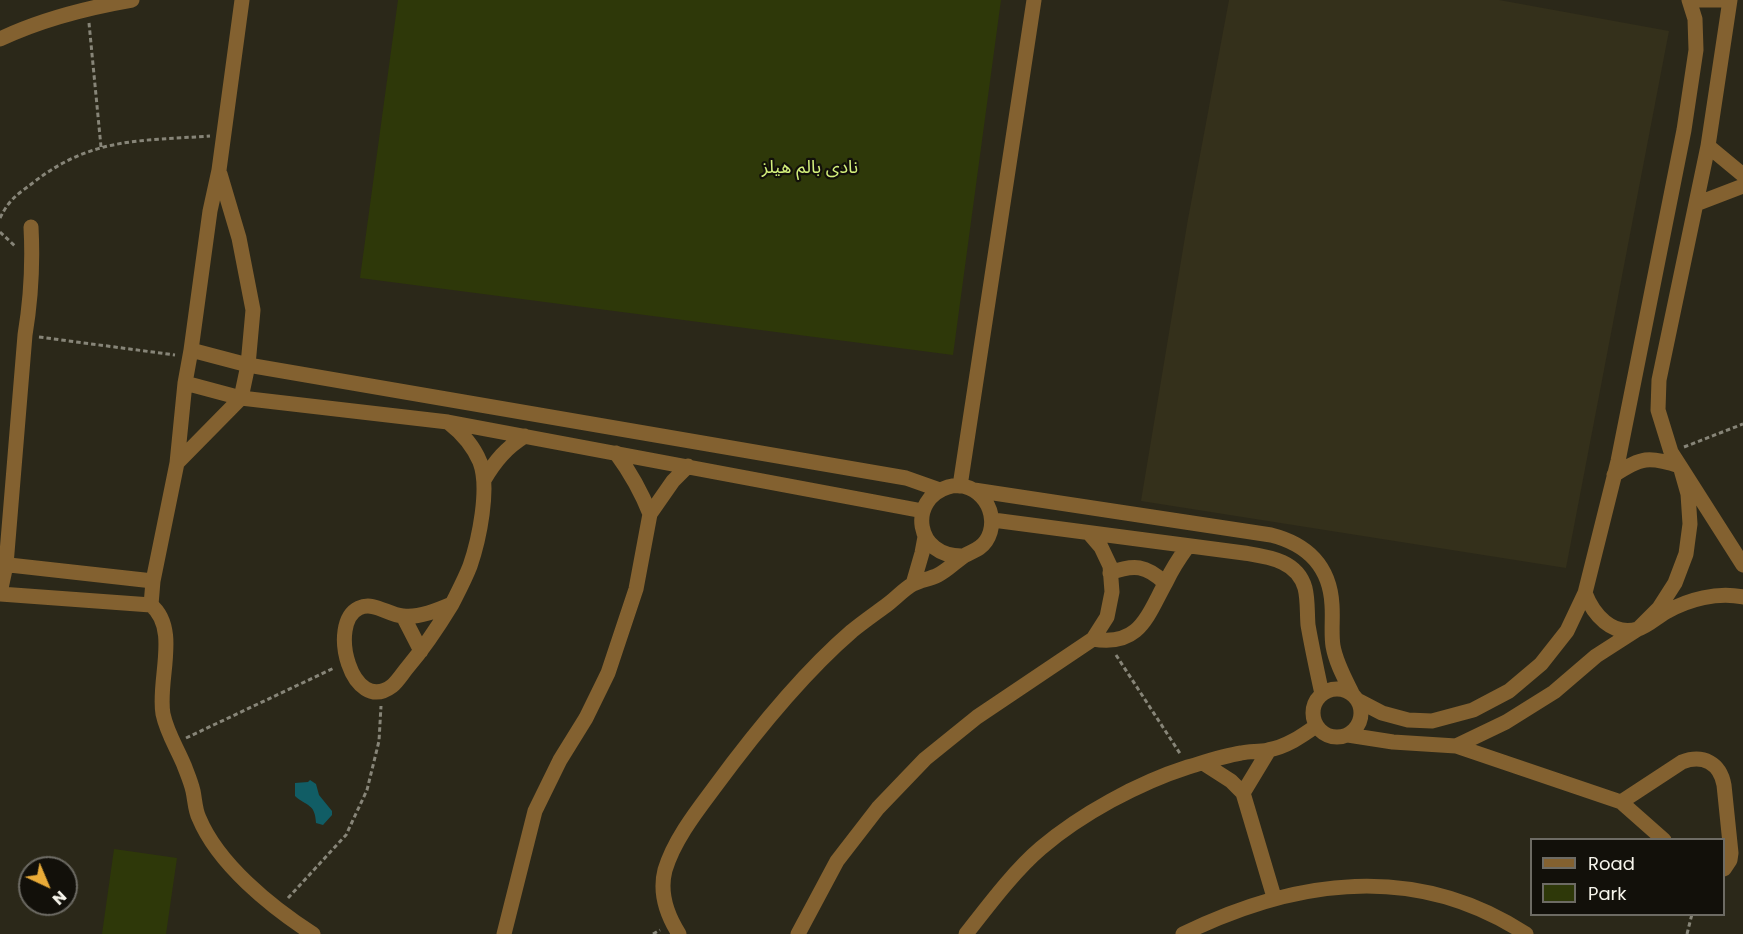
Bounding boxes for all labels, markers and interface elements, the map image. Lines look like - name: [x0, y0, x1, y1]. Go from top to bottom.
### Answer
- park label: نادى بالم هيلز: [762, 157, 858, 179]
- legend: [1530, 838, 1725, 916]
- text: Road: [1588, 851, 1635, 876]
- north arrow: [18, 856, 78, 916]
- text: Park: [1588, 881, 1627, 906]
- text: N: [47, 885, 72, 910]

